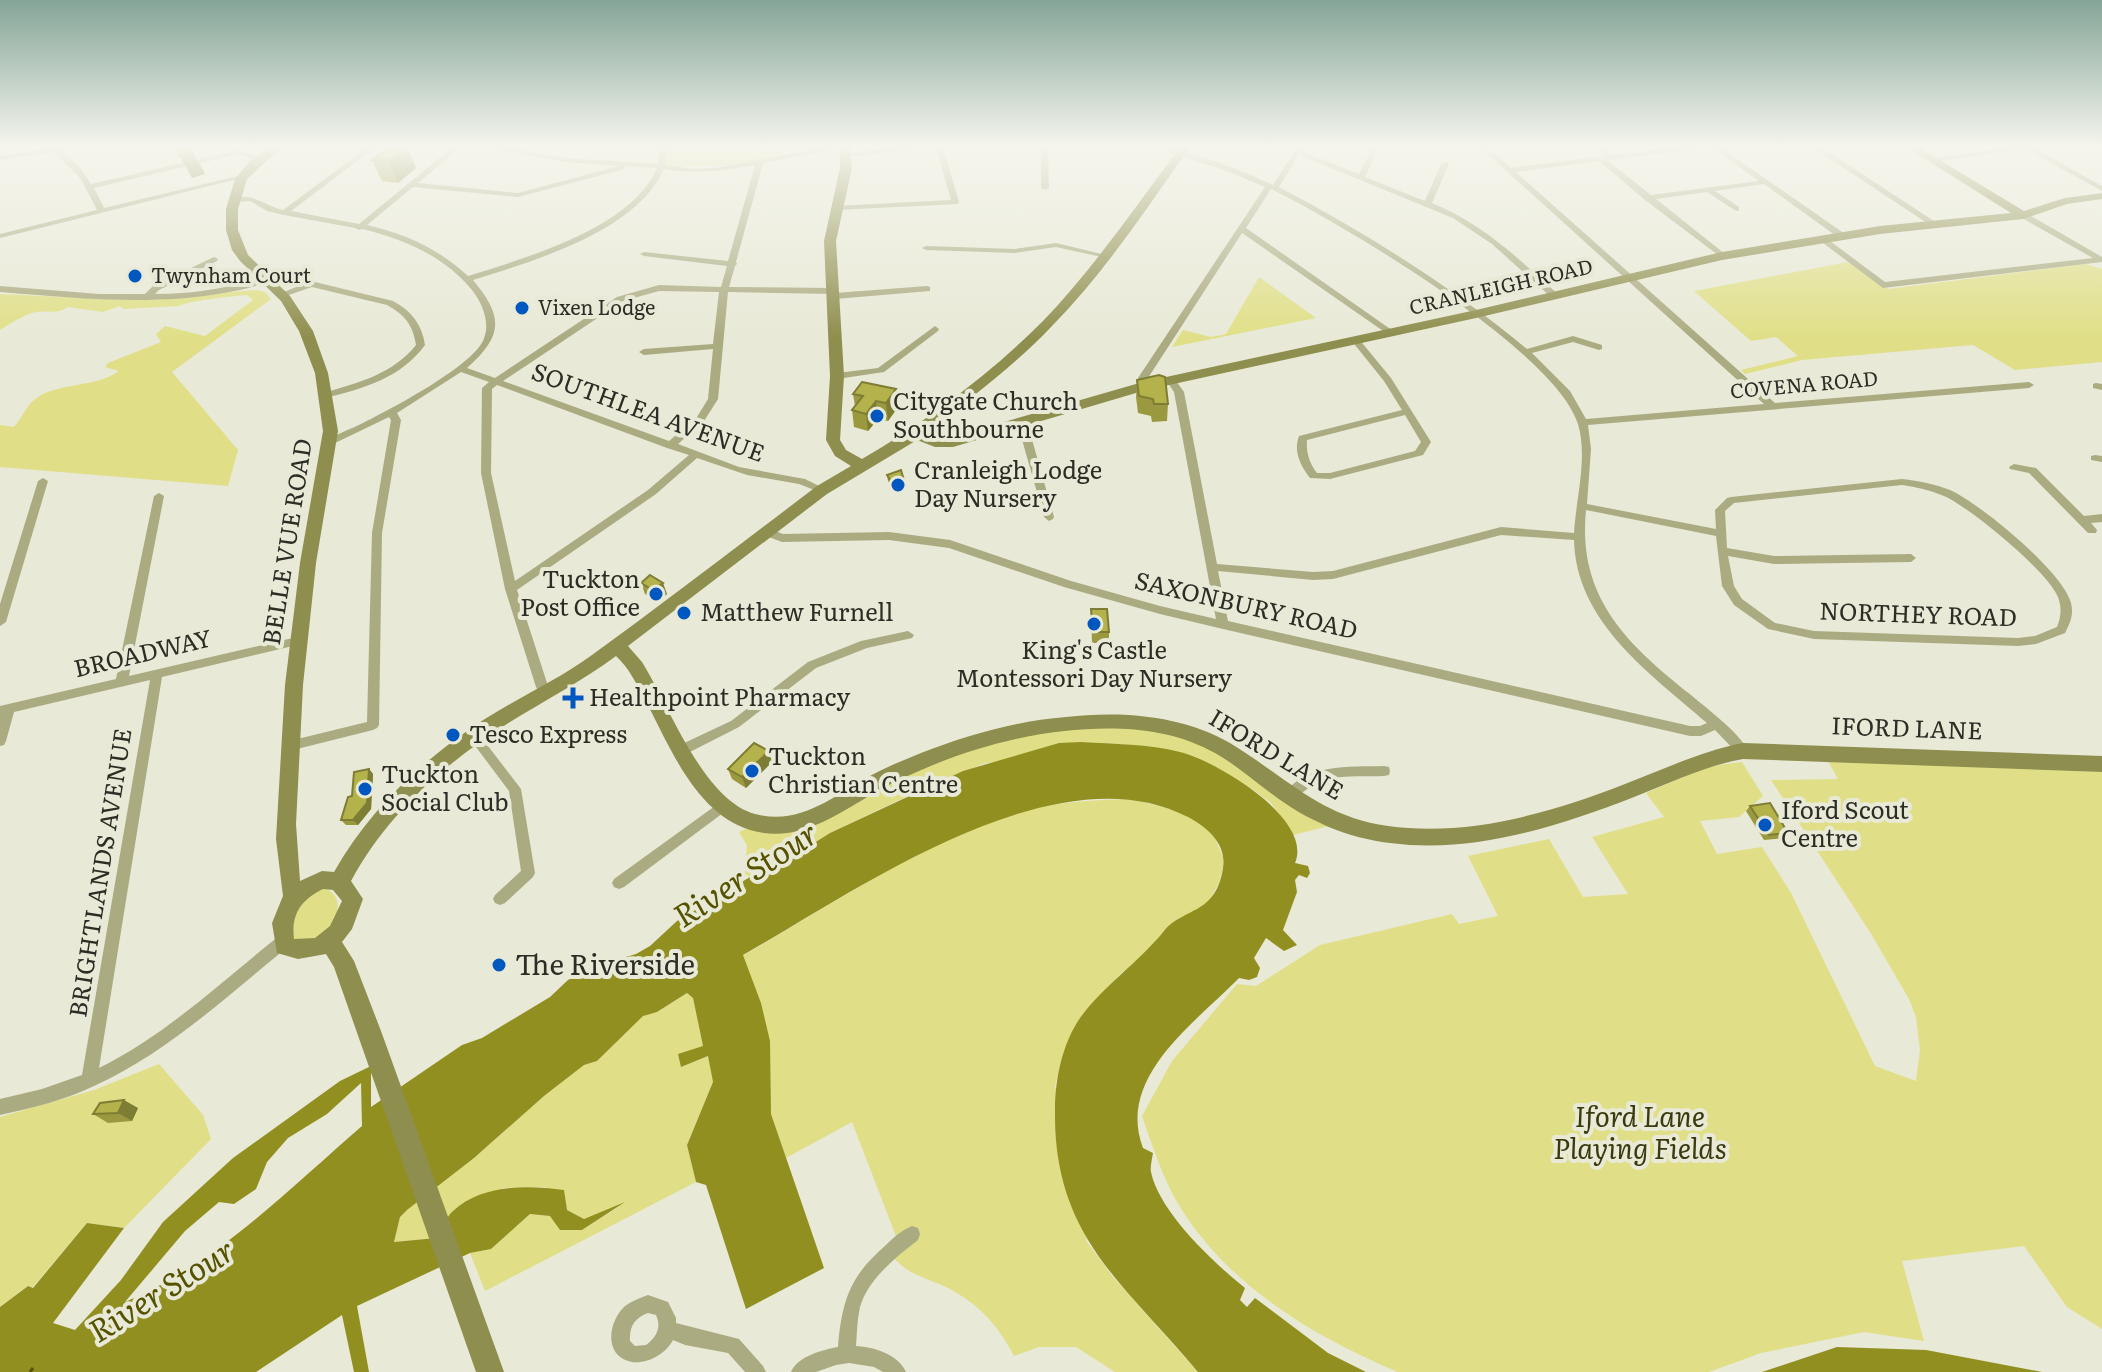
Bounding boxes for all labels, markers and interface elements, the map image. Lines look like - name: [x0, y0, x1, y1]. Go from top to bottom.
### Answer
- street label: CRANLEIGH ROAD: [1406, 249, 1595, 321]
- place label: Twynham Court: [151, 259, 311, 289]
- marker: Twynham Court: [126, 267, 144, 285]
- place label: Vixen Lodge: [538, 291, 655, 321]
- marker: Vixen Lodge: [513, 299, 531, 317]
- street label: SOUTHLEA AVENUE: [527, 352, 770, 469]
- street label: COVENA ROAD: [1729, 362, 1879, 404]
- place label: Citygate Church Southbourne: [893, 382, 1078, 445]
- marker: Citygate Church Southbourne: [868, 407, 886, 425]
- street label: BELLE VUE ROAD: [252, 436, 319, 647]
- place label: Cranleigh Lodge Day Nursery: [914, 451, 1102, 514]
- marker: Cranleigh Lodge Day Nursery: [889, 476, 907, 494]
- place label: Tuckton Post Office: [520, 560, 640, 623]
- street label: SAXONBURY ROAD: [1132, 561, 1362, 646]
- marker: Tuckton Post Office: [647, 585, 665, 603]
- street label: NORTHEY ROAD: [1819, 592, 2018, 633]
- place label: Matthew Furnell: [700, 593, 893, 628]
- marker: Matthew Furnell: [675, 604, 693, 622]
- marker: King's Castle Montessori Day Nursery: [1085, 615, 1103, 633]
- street label: BROADWAY: [70, 619, 215, 684]
- place label: King's Castle Montessori Day Nursery: [956, 631, 1232, 694]
- place label: Healthpoint Pharmacy: [589, 678, 850, 713]
- marker: Healthpoint Pharmacy: [564, 689, 582, 707]
- street label: IFORD LANE: [1203, 699, 1351, 807]
- street label: IFORD LANE: [1831, 706, 1983, 747]
- place label: Tesco Express: [469, 715, 627, 750]
- street label: BRIGHTLANDS AVENUE: [58, 726, 139, 1020]
- marker: Tesco Express: [444, 726, 462, 744]
- place label: Tuckton Christian Centre: [768, 737, 958, 800]
- place label: Tuckton Social Club: [381, 755, 509, 818]
- marker: Tuckton Christian Centre: [743, 762, 761, 780]
- marker: Tuckton Social Club: [356, 780, 374, 798]
- place label: Iford Scout Centre: [1781, 791, 1909, 854]
- water label: River Stour: [662, 808, 826, 937]
- marker: Iford Scout Centre: [1756, 816, 1774, 834]
- place label: The Riverside: [515, 942, 695, 984]
- marker: The Riverside: [490, 956, 508, 974]
- park label: Iford Lane Playing Fields: [1553, 1094, 1727, 1168]
- water label: River Stour: [78, 1224, 243, 1352]

